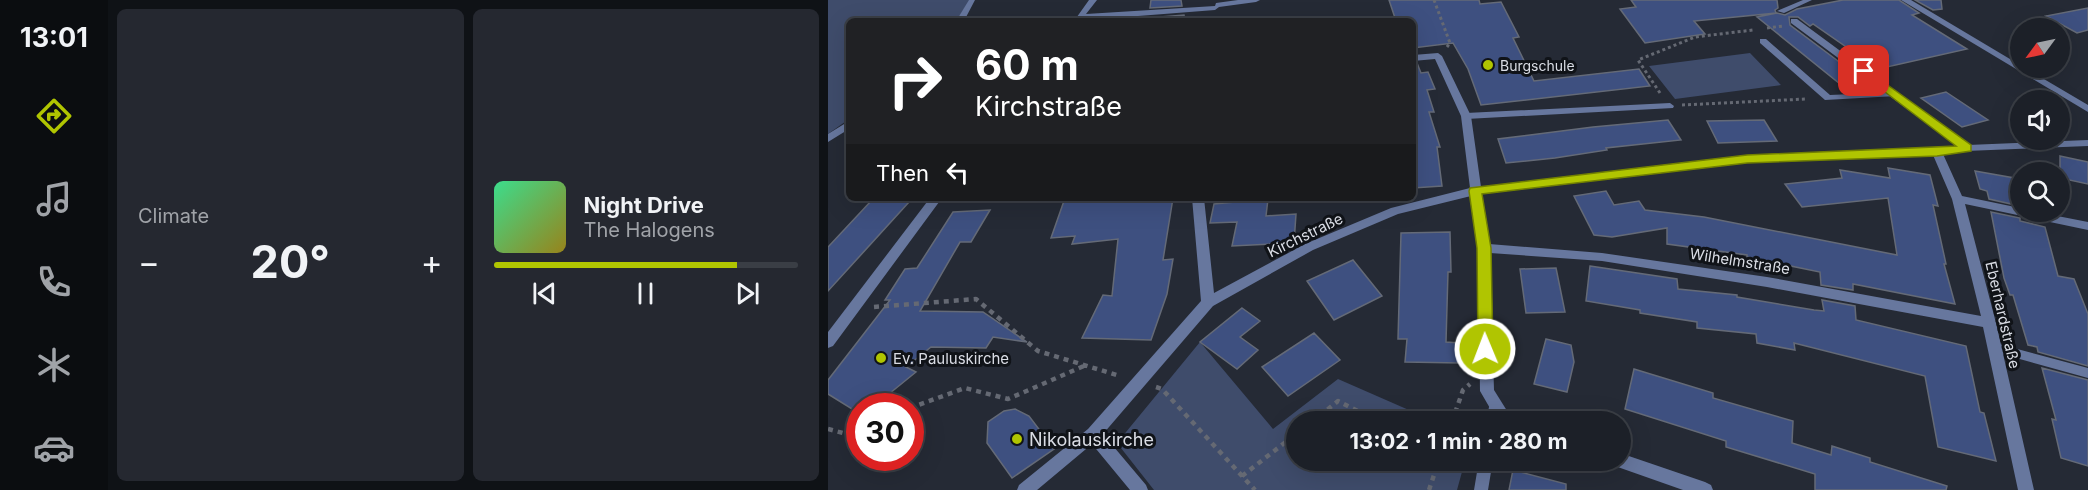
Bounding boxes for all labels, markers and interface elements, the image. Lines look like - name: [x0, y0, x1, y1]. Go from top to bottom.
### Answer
- north arrow: [2010, 18, 2070, 78]
- map controls: [2010, 18, 2070, 222]
- text: 13:01: [20, 21, 88, 54]
- text: 60 m: [975, 39, 1079, 90]
- icon: right: [876, 42, 954, 120]
- pin: [1838, 45, 1889, 96]
- icon: arrive: [1847, 54, 1880, 87]
- place label: Burgschule: [1500, 57, 1575, 74]
- marker: Burgschule: [1481, 58, 1495, 72]
- text: Kirchstraße: [975, 90, 1122, 123]
- button: sound: [2010, 90, 2070, 150]
- icon: directions: [33, 95, 75, 137]
- icon: left: [941, 156, 974, 189]
- text: Then: [876, 160, 929, 186]
- button: search: [2010, 162, 2070, 222]
- icon: music: [33, 178, 75, 220]
- text: Night Drive: [584, 192, 704, 218]
- text: Climate: [138, 204, 209, 228]
- street label: Kirchstraße: [1264, 209, 1346, 261]
- text: The Halogens: [584, 218, 715, 242]
- text: 20°: [251, 234, 330, 289]
- text: −: [138, 242, 160, 282]
- text: +: [421, 242, 443, 282]
- street label: Wilhelmstraße: [1688, 244, 1792, 278]
- street label: Eberhardstraße: [1981, 259, 2025, 371]
- icon: phone: [33, 261, 75, 303]
- icon: previous: [528, 277, 561, 310]
- icon: pause: [629, 277, 662, 310]
- icon: next: [731, 277, 764, 310]
- position arrow: [1453, 317, 1517, 381]
- icon: climate: [33, 344, 75, 386]
- place label: Ev. Pauluskirche: [893, 349, 1009, 368]
- marker: Ev. Pauluskirche: [874, 351, 888, 365]
- speed limit sign: 30: [846, 393, 924, 471]
- icon: car: [33, 427, 75, 469]
- text: 13:02 · 1 min · 280 m: [1350, 428, 1568, 454]
- place label: Nikolauskirche: [1029, 429, 1154, 450]
- marker: Nikolauskirche: [1010, 432, 1024, 446]

